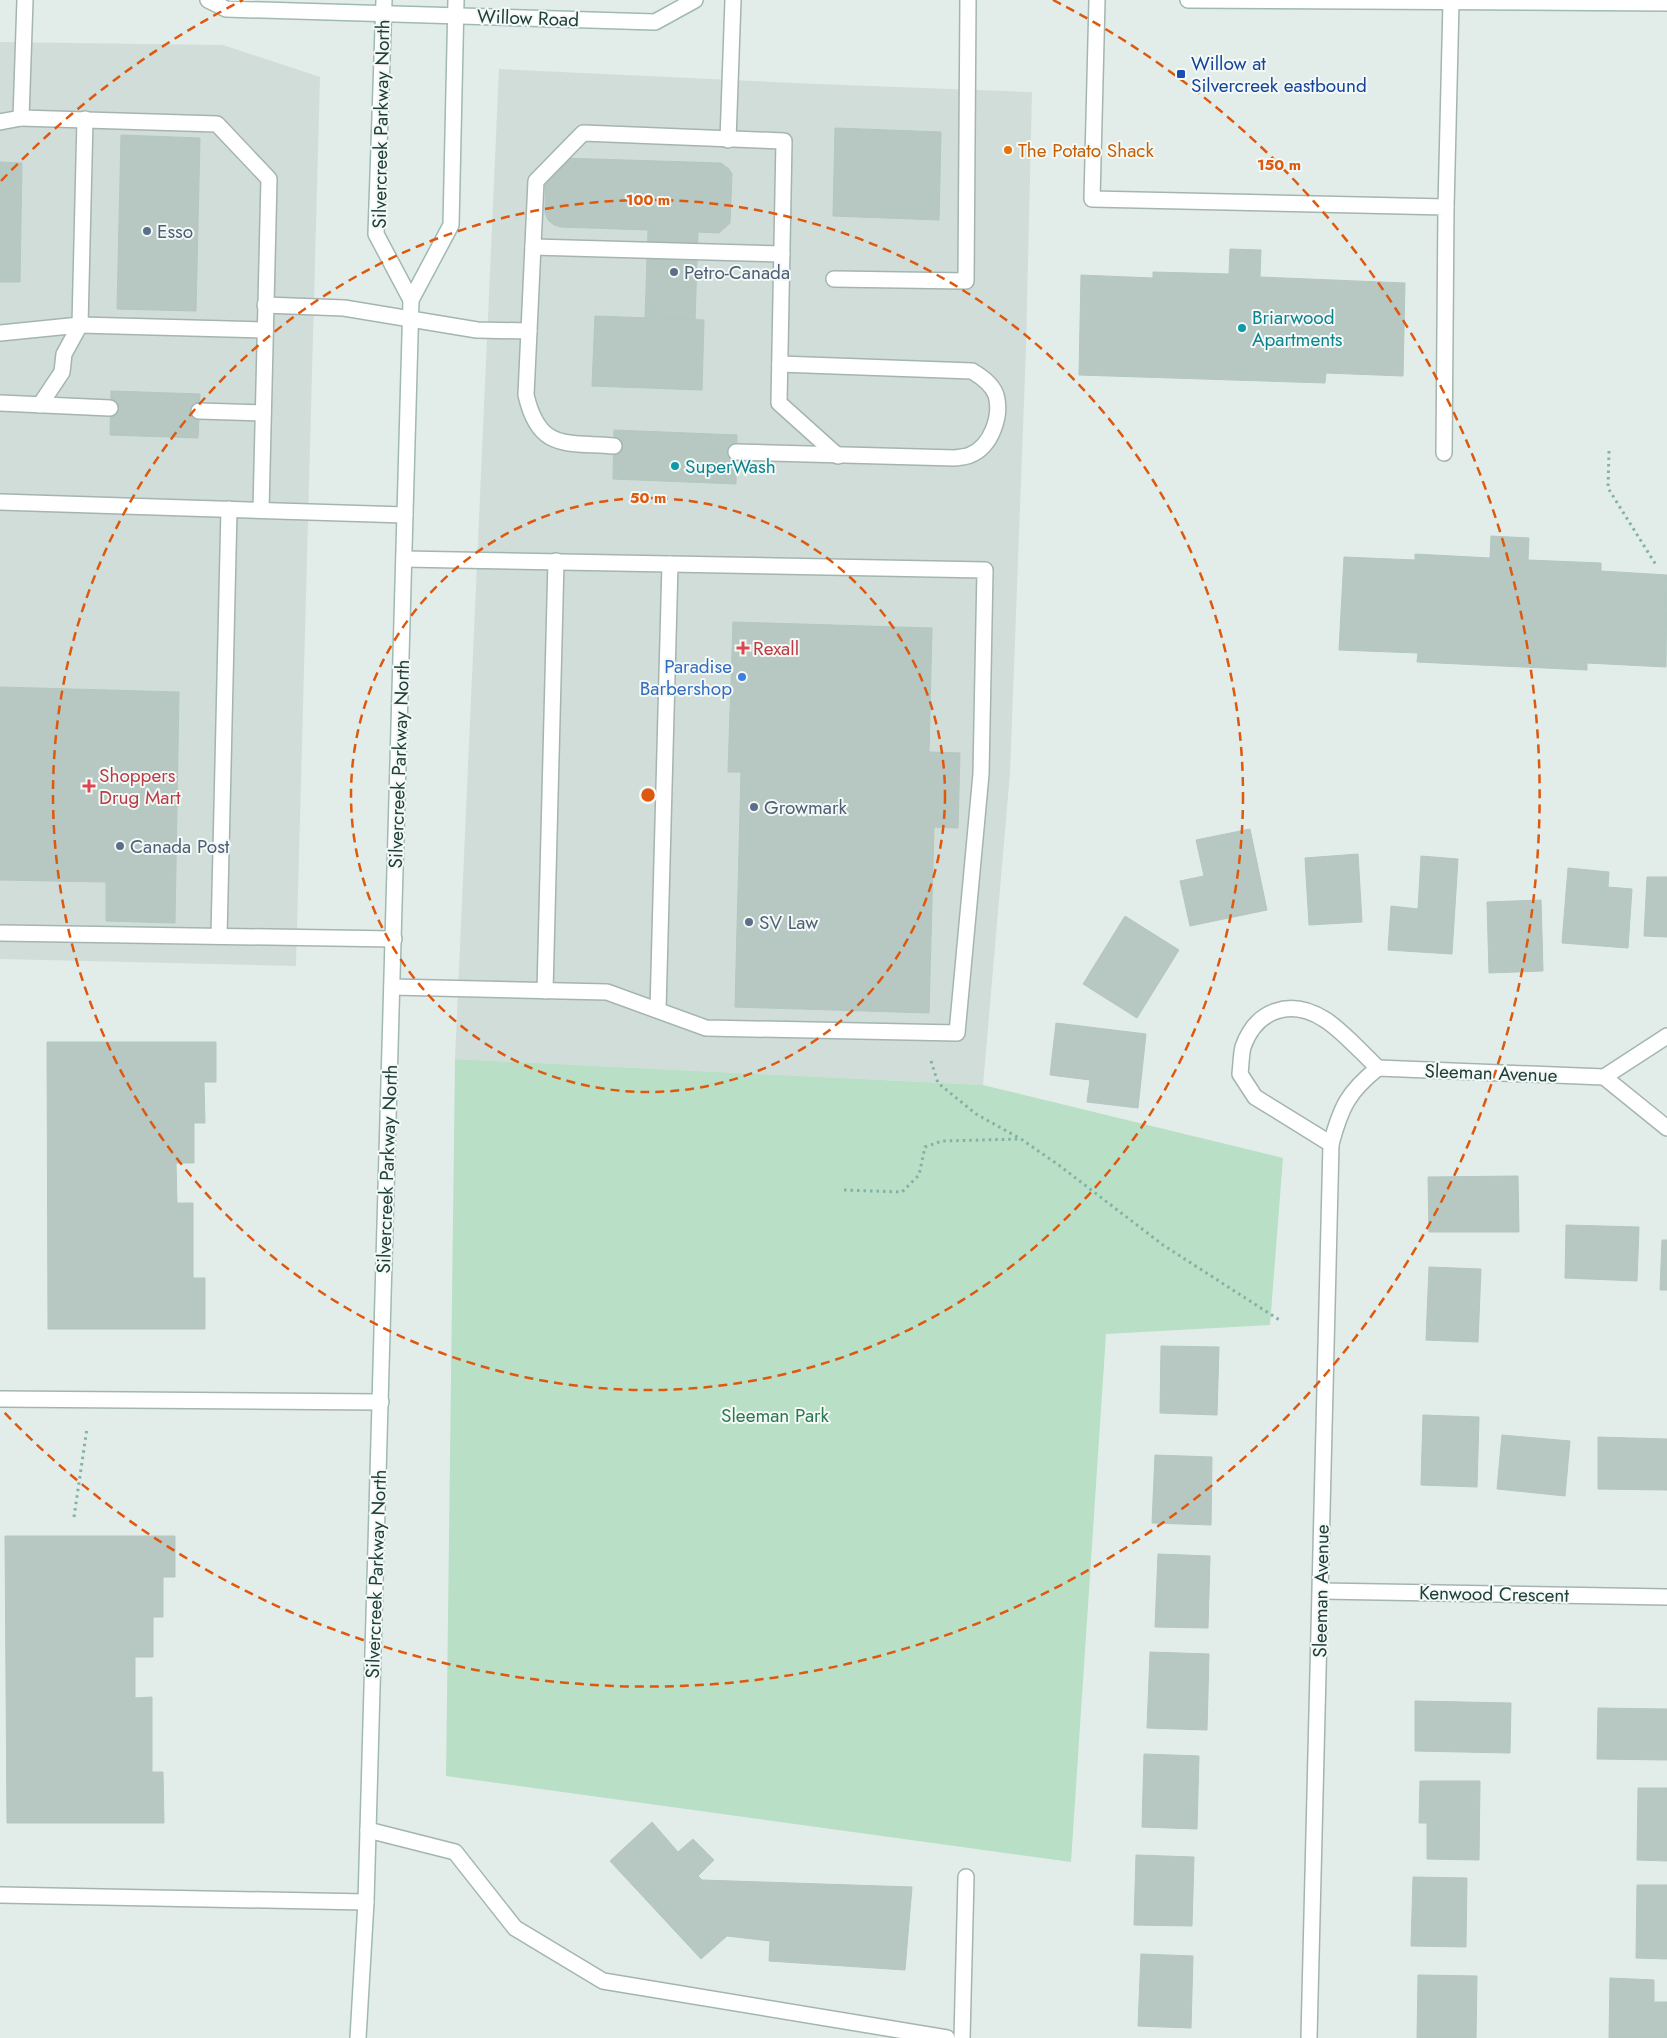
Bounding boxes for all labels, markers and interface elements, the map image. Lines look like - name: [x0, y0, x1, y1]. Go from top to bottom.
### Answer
- street label: Willow Road: [476, 3, 580, 33]
- street label: Silvercreek Parkway North: [366, 19, 396, 229]
- place label: Willow at Silvercreek eastbound: [1191, 50, 1367, 99]
- marker: Willow at Silvercreek eastbound: [1175, 68, 1187, 80]
- place label: The Potato Shack: [1018, 137, 1154, 164]
- marker: The Potato Shack: [1002, 144, 1014, 156]
- text: 150 m: [1257, 154, 1301, 176]
- text: 100 m: [626, 189, 670, 211]
- place label: Esso: [157, 218, 193, 245]
- marker: Esso: [141, 225, 153, 237]
- place label: Petro-Canada: [684, 259, 790, 286]
- marker: Petro-Canada: [668, 266, 680, 278]
- place label: Briarwood Apartments: [1252, 304, 1343, 353]
- marker: Briarwood Apartments: [1236, 322, 1248, 334]
- place label: SuperWash: [685, 453, 776, 480]
- marker: SuperWash: [669, 460, 681, 472]
- text: 50 m: [630, 487, 666, 509]
- place label: Rexall: [753, 635, 799, 662]
- marker: Rexall: [737, 642, 749, 654]
- place label: Paradise Barbershop: [640, 653, 732, 702]
- street label: Silvercreek Parkway North: [382, 659, 416, 869]
- marker: Paradise Barbershop: [736, 671, 748, 683]
- place label: Shoppers Drug Mart: [99, 762, 181, 811]
- marker: Shoppers Drug Mart: [83, 780, 95, 792]
- centre of rings: [639, 786, 657, 804]
- place label: Growmark: [764, 794, 847, 821]
- marker: Growmark: [748, 801, 760, 813]
- place label: Canada Post: [130, 833, 230, 860]
- marker: Canada Post: [114, 840, 126, 852]
- place label: SV Law: [759, 909, 818, 936]
- marker: SV Law: [743, 916, 755, 928]
- street label: Sleeman Avenue: [1424, 1057, 1558, 1089]
- street label: Silvercreek Parkway North: [370, 1064, 404, 1274]
- park label: Sleeman Park: [721, 1402, 830, 1429]
- street label: Silvercreek Parkway North: [359, 1469, 393, 1679]
- street label: Sleeman Avenue: [1306, 1524, 1336, 1658]
- street label: Kenwood Crescent: [1419, 1579, 1570, 1609]

